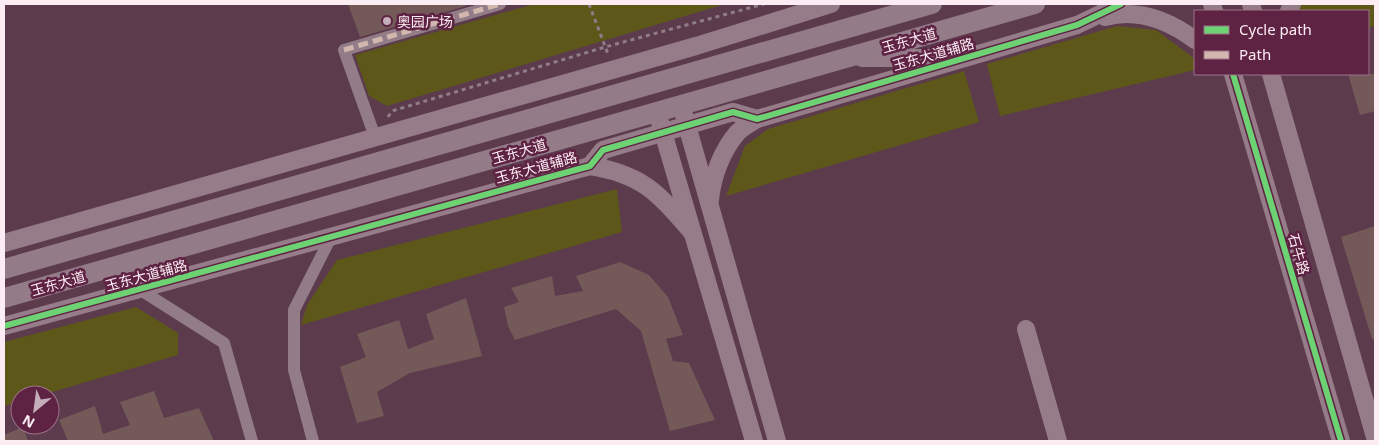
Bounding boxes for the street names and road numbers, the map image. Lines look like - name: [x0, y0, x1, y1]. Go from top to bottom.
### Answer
- street label: 玉东大道: [879, 23, 939, 57]
- street label: 玉东大道辅路: [890, 33, 976, 75]
- street label: 玉东大道: [489, 134, 549, 168]
- street label: 玉东大道辅路: [493, 147, 579, 187]
- street label: 石牛路: [1284, 231, 1314, 277]
- street label: 玉东大道辅路: [103, 255, 189, 295]
- street label: 玉东大道: [28, 266, 88, 300]

